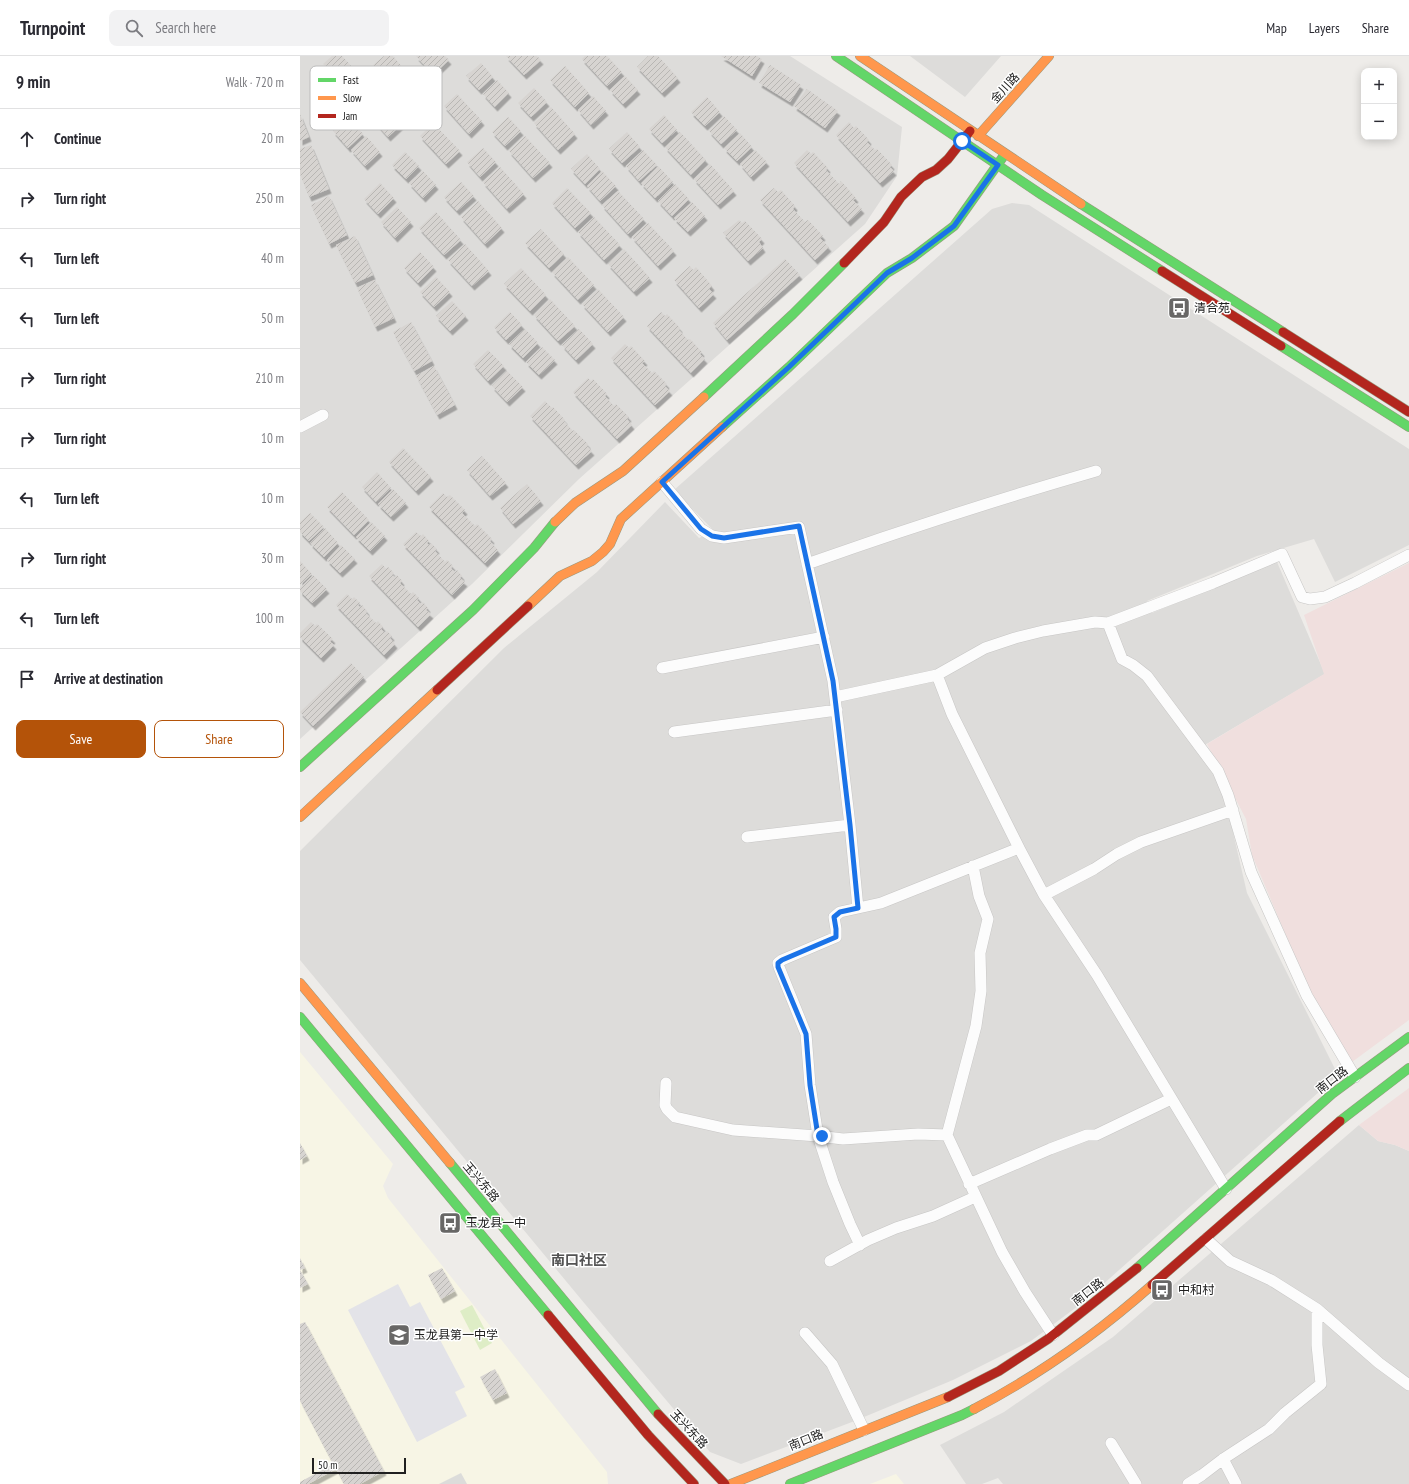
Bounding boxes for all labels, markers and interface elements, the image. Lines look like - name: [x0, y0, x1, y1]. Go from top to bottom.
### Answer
- search box: [109, 10, 389, 46]
- text: Turnpoint: [20, 16, 85, 40]
- icon: search: [123, 17, 145, 39]
- text: Search here: [155, 18, 216, 37]
- text: Map: [1266, 19, 1287, 37]
- text: Layers: [1309, 19, 1340, 37]
- text: Share: [1362, 19, 1389, 37]
- legend: [310, 66, 442, 130]
- map controls: [1361, 68, 1397, 140]
- button: +: [1361, 68, 1397, 104]
- street label: 金川路: [987, 69, 1022, 106]
- text: 9 min: [16, 71, 50, 93]
- text: Fast: [343, 73, 359, 87]
- text: Walk · 720 m: [226, 74, 284, 91]
- text: Slow: [343, 91, 362, 105]
- button: −: [1361, 104, 1397, 140]
- text: Jam: [342, 109, 357, 123]
- icon: ahead: [16, 128, 38, 150]
- text: Continue: [54, 129, 101, 148]
- text: 20 m: [261, 130, 284, 147]
- route start: [953, 132, 971, 150]
- icon: right: [16, 188, 38, 210]
- text: Turn right: [54, 189, 106, 208]
- text: 250 m: [255, 190, 284, 207]
- icon: left: [16, 248, 38, 270]
- text: Turn left: [54, 249, 99, 268]
- text: 40 m: [261, 250, 284, 267]
- bus stop icon: 清合苑: [1166, 295, 1192, 321]
- place label: 清合苑: [1194, 300, 1230, 315]
- icon: left: [16, 308, 38, 330]
- text: Turn left: [54, 309, 99, 328]
- text: 50 m: [261, 310, 284, 327]
- icon: right: [16, 368, 38, 390]
- text: Turn right: [54, 369, 106, 388]
- text: 210 m: [255, 370, 284, 387]
- icon: right: [16, 428, 38, 450]
- text: Turn right: [54, 429, 106, 448]
- text: 10 m: [261, 430, 284, 447]
- icon: left: [16, 488, 38, 510]
- text: Turn left: [54, 489, 99, 508]
- text: 10 m: [261, 490, 284, 507]
- icon: right: [16, 548, 38, 570]
- text: Turn right: [54, 549, 106, 568]
- text: 30 m: [261, 550, 284, 567]
- icon: left: [16, 608, 38, 630]
- text: Turn left: [54, 609, 99, 628]
- text: 100 m: [255, 610, 284, 627]
- icon: arrive: [16, 668, 38, 690]
- text: Arrive at destination: [54, 669, 163, 688]
- button: Save: [16, 720, 146, 758]
- button: Share: [154, 720, 284, 758]
- street label: 南口路: [1313, 1063, 1350, 1097]
- route end: [813, 1127, 831, 1145]
- street label: 玉兴东路: [460, 1158, 503, 1205]
- bus stop icon: 玉龙县一中: [437, 1210, 463, 1236]
- place label: 玉龙县一中: [466, 1215, 526, 1230]
- district label: 南口社区: [551, 1251, 607, 1269]
- street label: 南口路: [1069, 1275, 1106, 1309]
- bus stop icon: 中和村: [1149, 1277, 1175, 1303]
- place label: 中和村: [1178, 1282, 1215, 1297]
- school or university icon: 玉龙县第一中学: [386, 1322, 412, 1348]
- place label: 玉龙县第一中学: [414, 1327, 498, 1342]
- street label: 玉兴东路: [668, 1406, 711, 1451]
- street label: 南口路: [786, 1426, 825, 1453]
- scale bar: [312, 1456, 406, 1475]
- text: 50 m: [318, 1458, 337, 1472]

